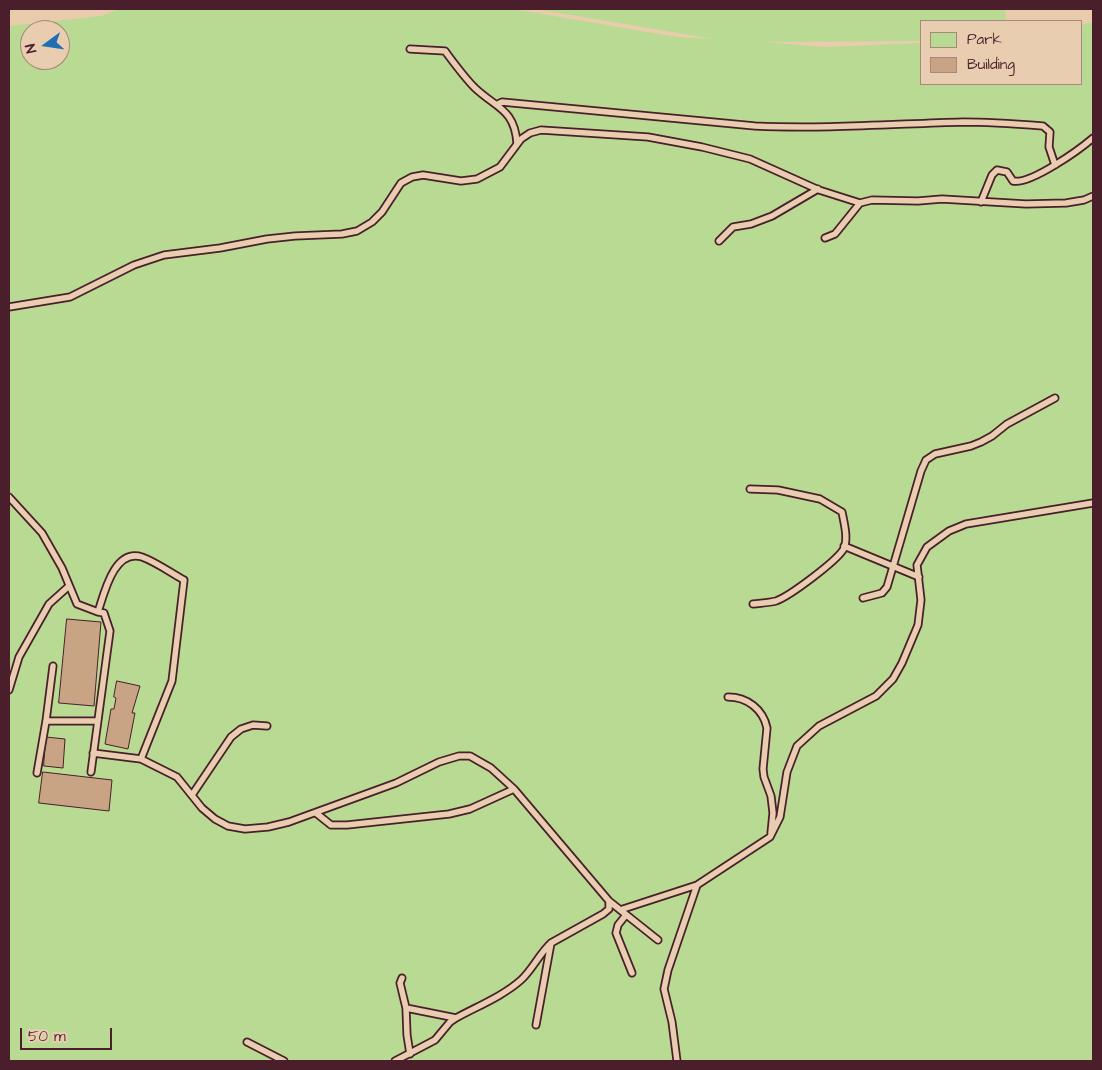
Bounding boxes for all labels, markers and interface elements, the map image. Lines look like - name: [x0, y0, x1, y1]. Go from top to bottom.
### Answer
- north arrow: [20, 20, 70, 70]
- legend: [920, 20, 1082, 85]
- text: Park: [967, 29, 1002, 50]
- text: N: [21, 42, 42, 55]
- text: Building: [967, 54, 1015, 75]
- scale bar: [22, 1018, 115, 1050]
- text: 50 m: [28, 1026, 66, 1047]

